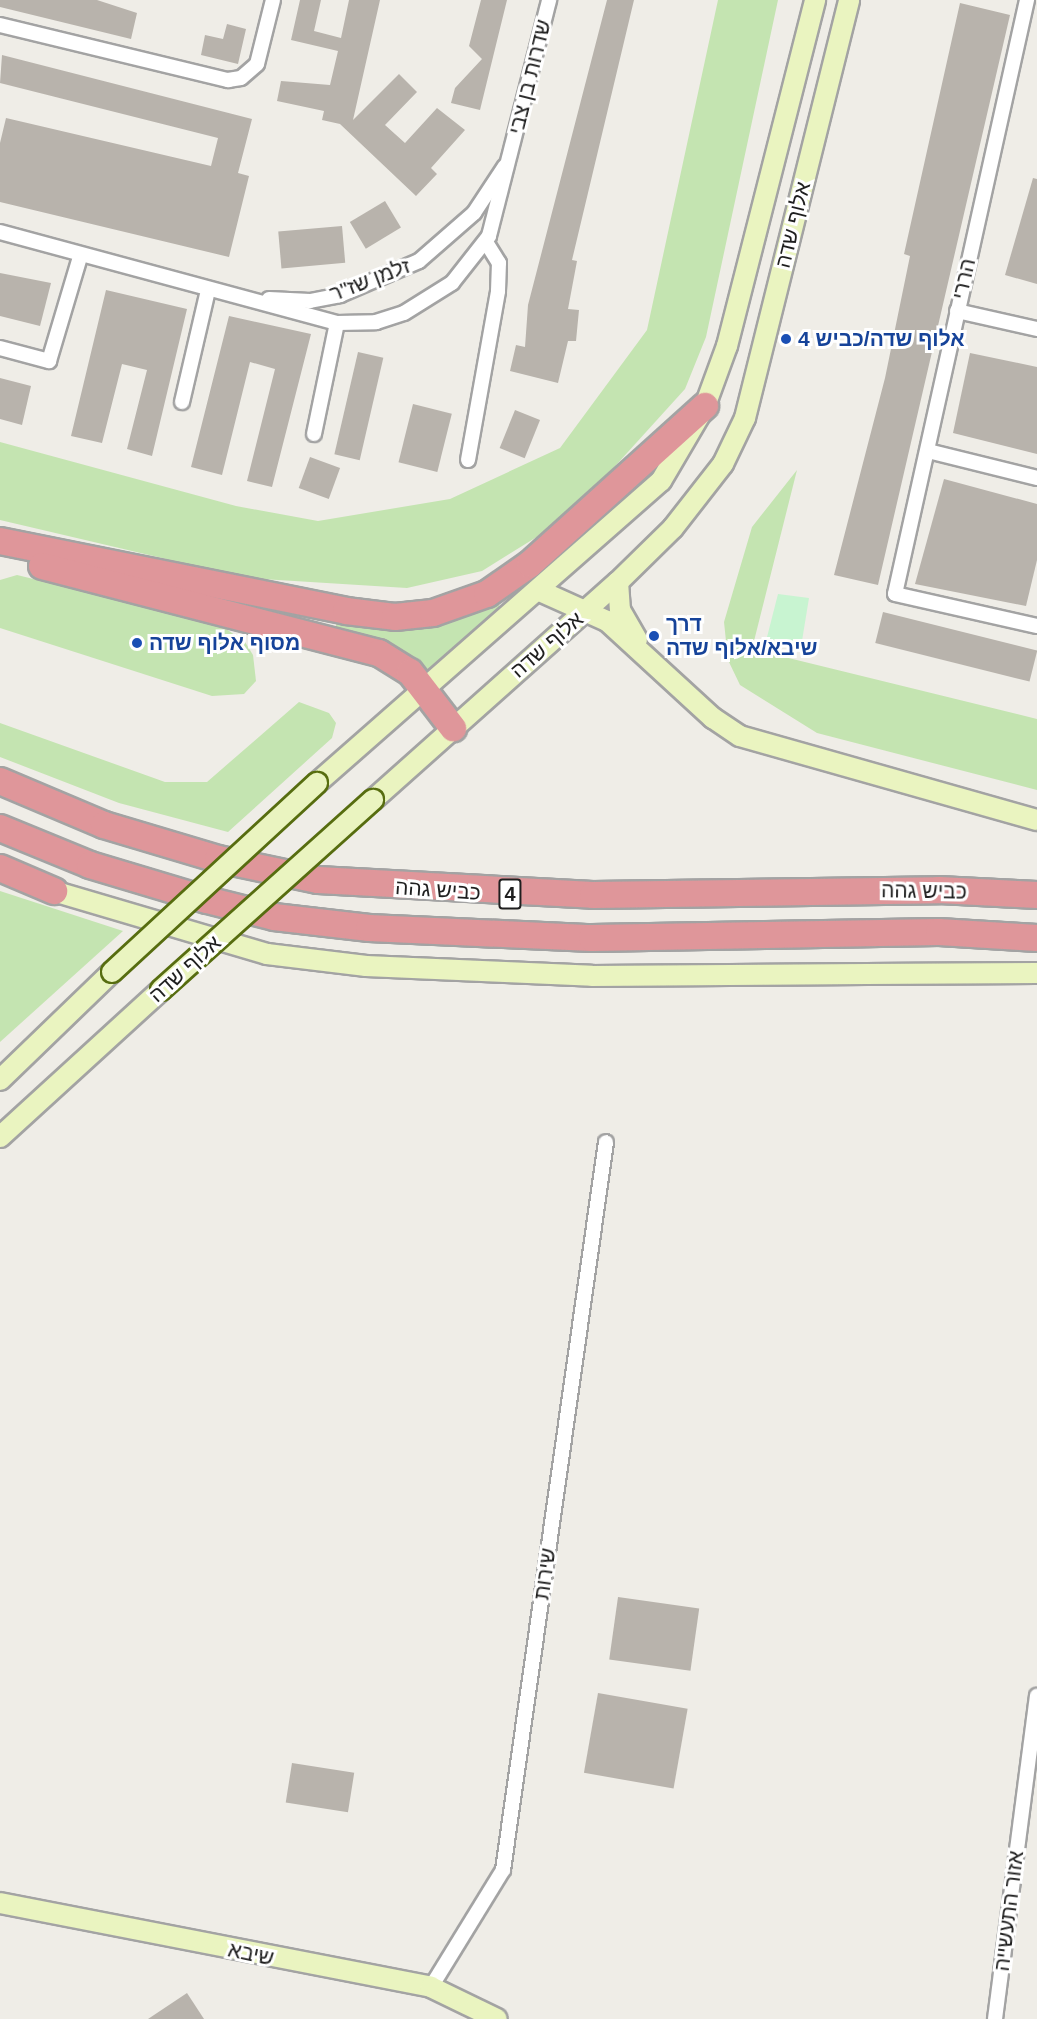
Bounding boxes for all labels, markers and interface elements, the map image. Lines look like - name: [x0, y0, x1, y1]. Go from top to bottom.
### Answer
- street label: שדרות בן צבי: [504, 17, 556, 137]
- street label: אלוף שדה: [770, 179, 816, 271]
- street label: זלמן שז"ר: [326, 253, 414, 307]
- street label: הררי: [947, 256, 981, 302]
- place label: אלוף שדה/כביש 4: [798, 326, 965, 352]
- marker: אלוף שדה/כביש 4: [779, 332, 793, 346]
- street label: אלוף שדה: [506, 607, 588, 683]
- place label: דרך שיבא/אלוף שדה: [666, 611, 817, 661]
- marker: דרך שיבא/אלוף שדה: [647, 629, 661, 643]
- place label: מסוף אלוף שדה: [149, 630, 300, 656]
- marker: מסוף אלוף שדה: [130, 636, 144, 650]
- street label: כביש גהה: [394, 874, 482, 906]
- road number: 4: [498, 877, 522, 911]
- street label: כביש גהה: [881, 878, 967, 904]
- street label: אלוף שדה: [144, 930, 226, 1008]
- street label: שירות: [529, 1547, 561, 1601]
- street label: אזור התעשייה: [989, 1849, 1029, 1973]
- street label: שיבא: [226, 1937, 276, 1971]

